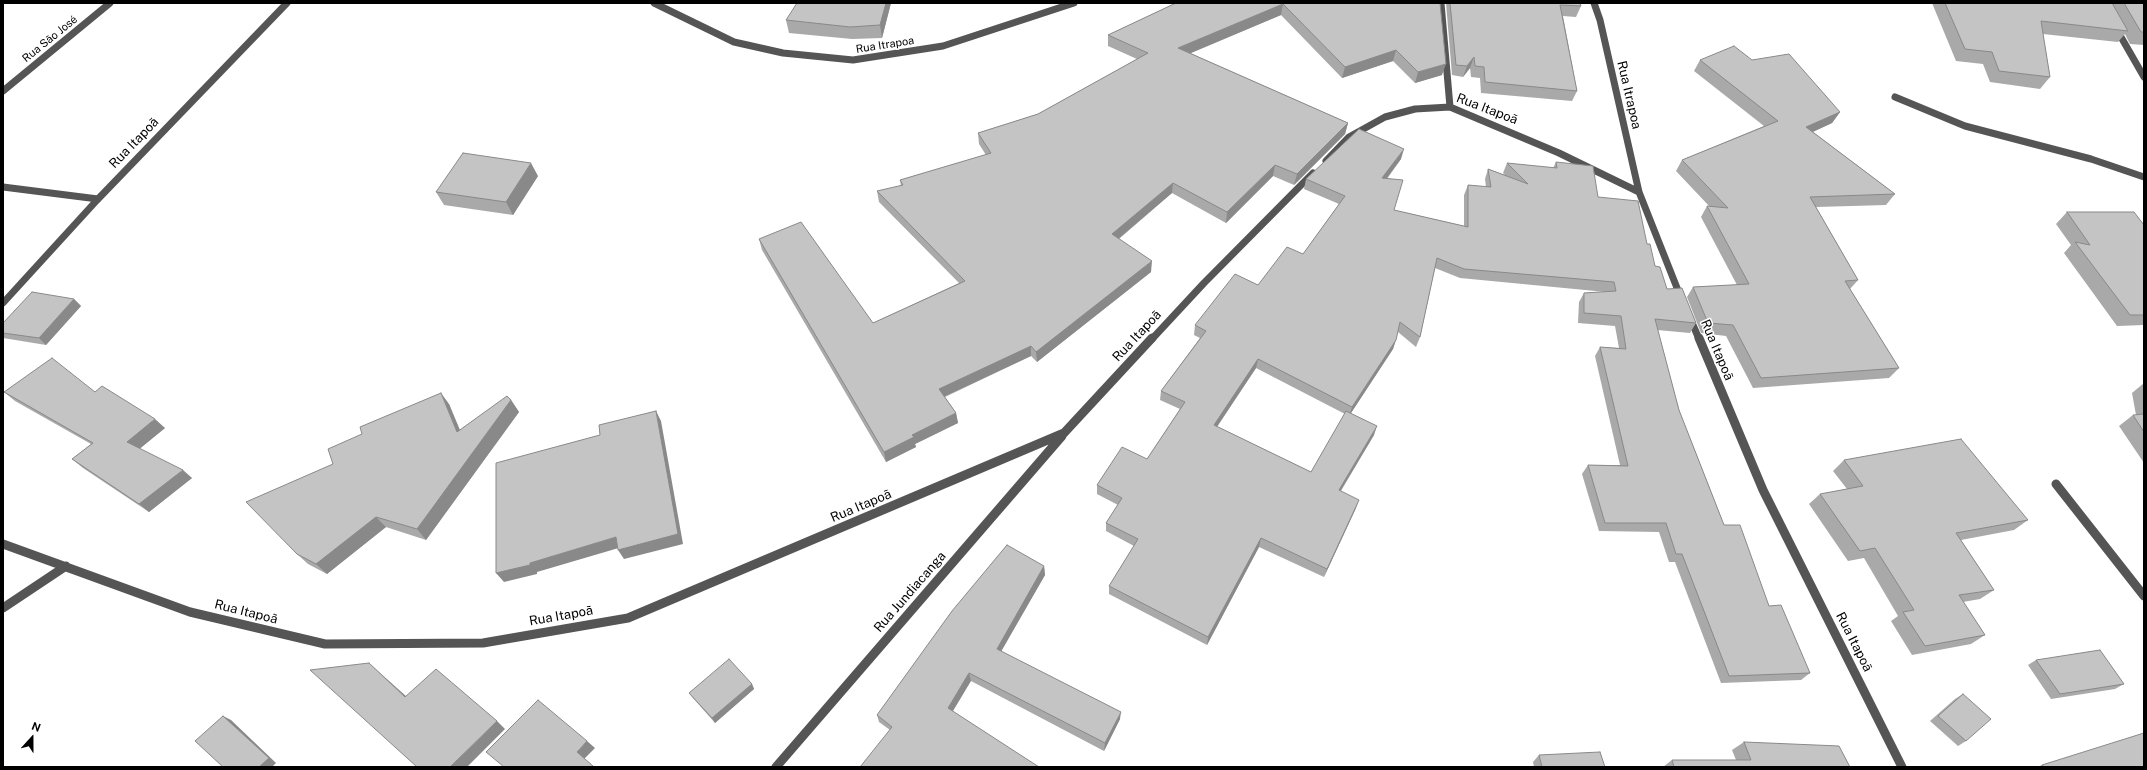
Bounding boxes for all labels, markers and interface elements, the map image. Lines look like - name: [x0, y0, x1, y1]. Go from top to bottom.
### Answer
- street label: Rua São José: [20, 13, 80, 65]
- street label: Rua Itrapoa: [855, 34, 915, 56]
- street label: Rua Itrapoa: [1614, 59, 1644, 131]
- street label: Rua Itapoã: [1454, 90, 1520, 128]
- street label: Rua Itapoã: [106, 114, 162, 172]
- street label: Rua Itapoã: [1109, 307, 1165, 365]
- street label: Rua Itapoã: [1697, 317, 1737, 383]
- street label: Rua Itapoã: [828, 486, 894, 526]
- street label: Rua Jundiacanga: [871, 548, 949, 636]
- street label: Rua Itapoã: [213, 597, 279, 627]
- street label: Rua Itapoã: [528, 603, 594, 629]
- street label: Rua Itapoã: [1832, 610, 1876, 674]
- north arrow: [12, 718, 52, 758]
- text: N: [30, 720, 42, 734]

